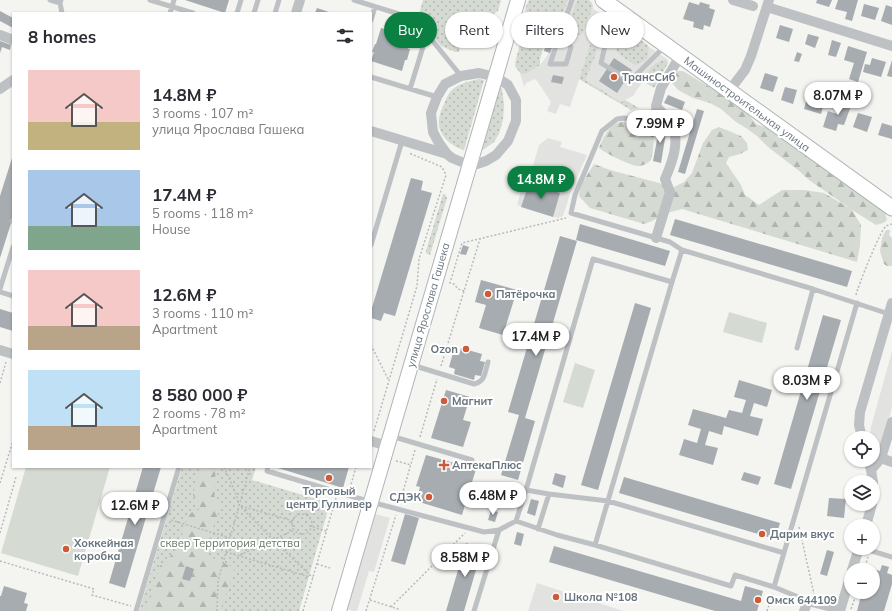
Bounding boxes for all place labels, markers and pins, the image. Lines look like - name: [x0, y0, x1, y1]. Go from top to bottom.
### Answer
- place label: ТрансСиб: [622, 70, 676, 84]
- marker: ТрансСиб: [609, 72, 619, 82]
- pin: 8.07M ₽: [801, 82, 875, 116]
- pin: 7.99M ₽: [623, 110, 697, 144]
- pin: 14.8M ₽: [504, 166, 578, 200]
- place label: Пятёрочка: [496, 287, 556, 301]
- marker: Пятёрочка: [483, 289, 493, 299]
- pin: 17.4M ₽: [499, 323, 573, 357]
- place label: Ozon: [431, 342, 458, 356]
- marker: Ozon: [461, 344, 471, 354]
- pin: 8.03M ₽: [770, 367, 844, 401]
- place label: Магнит: [452, 394, 493, 408]
- marker: Магнит: [439, 396, 449, 406]
- place label: АптекаПлюс: [452, 458, 522, 472]
- marker: АптекаПлюс: [439, 460, 449, 470]
- marker: Торговый центр Гулливер: [324, 473, 334, 483]
- pin: 6.48M ₽: [456, 482, 530, 516]
- place label: Торговый центр Гулливер: [286, 484, 372, 511]
- place label: СДЭК: [389, 490, 421, 504]
- pin: 12.6M ₽: [98, 492, 172, 526]
- marker: СДЭК: [424, 492, 434, 502]
- place label: Дарим вкус: [770, 527, 835, 541]
- marker: Дарим вкус: [757, 529, 767, 539]
- place label: Хоккейная коробка: [73, 536, 134, 563]
- marker: Хоккейная коробка: [61, 544, 71, 554]
- pin: 8.58M ₽: [428, 544, 502, 578]
- place label: Школа №108: [564, 590, 638, 604]
- marker: Школа №108: [551, 592, 561, 602]
- place label: Омск 644109: [766, 593, 837, 607]
- marker: Омск 644109: [753, 595, 763, 605]

